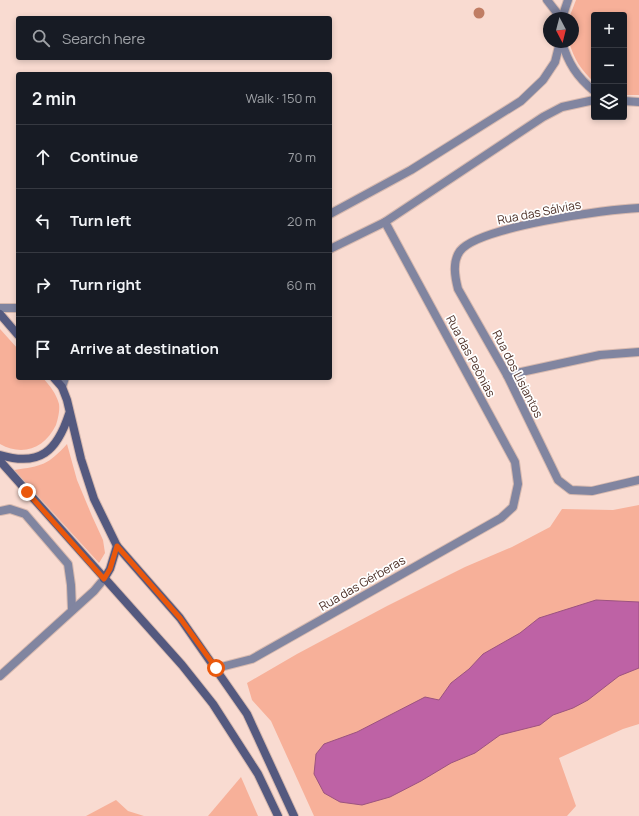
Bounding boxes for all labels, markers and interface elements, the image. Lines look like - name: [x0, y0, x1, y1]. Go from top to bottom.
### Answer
- north arrow: [543, 12, 579, 48]
- map controls: [591, 12, 627, 120]
- button: +: [591, 12, 627, 48]
- search box: [16, 16, 332, 60]
- icon: search: [30, 27, 52, 49]
- text: Search here: [62, 28, 145, 49]
- button: −: [591, 48, 627, 84]
- button: layers: [591, 84, 627, 120]
- text: 2 min: [32, 87, 76, 110]
- text: Walk · 150 m: [245, 89, 316, 107]
- icon: ahead: [32, 146, 54, 168]
- text: Continue: [70, 146, 138, 167]
- text: 70 m: [288, 148, 316, 166]
- street label: Rua das Sálvias: [496, 196, 582, 228]
- icon: left: [32, 210, 54, 232]
- text: Turn left: [70, 210, 132, 231]
- text: 20 m: [287, 212, 316, 230]
- icon: right: [32, 274, 54, 296]
- text: Turn right: [70, 274, 141, 295]
- text: 60 m: [286, 276, 316, 294]
- street label: Rua das Peônias: [442, 312, 500, 400]
- street label: Rua dos Lisiantos: [489, 327, 547, 421]
- icon: arrive: [32, 338, 54, 360]
- text: Arrive at destination: [70, 338, 219, 359]
- route end: [18, 483, 36, 501]
- street label: Rua das Gérberas: [316, 551, 408, 615]
- route start: [207, 659, 225, 677]

